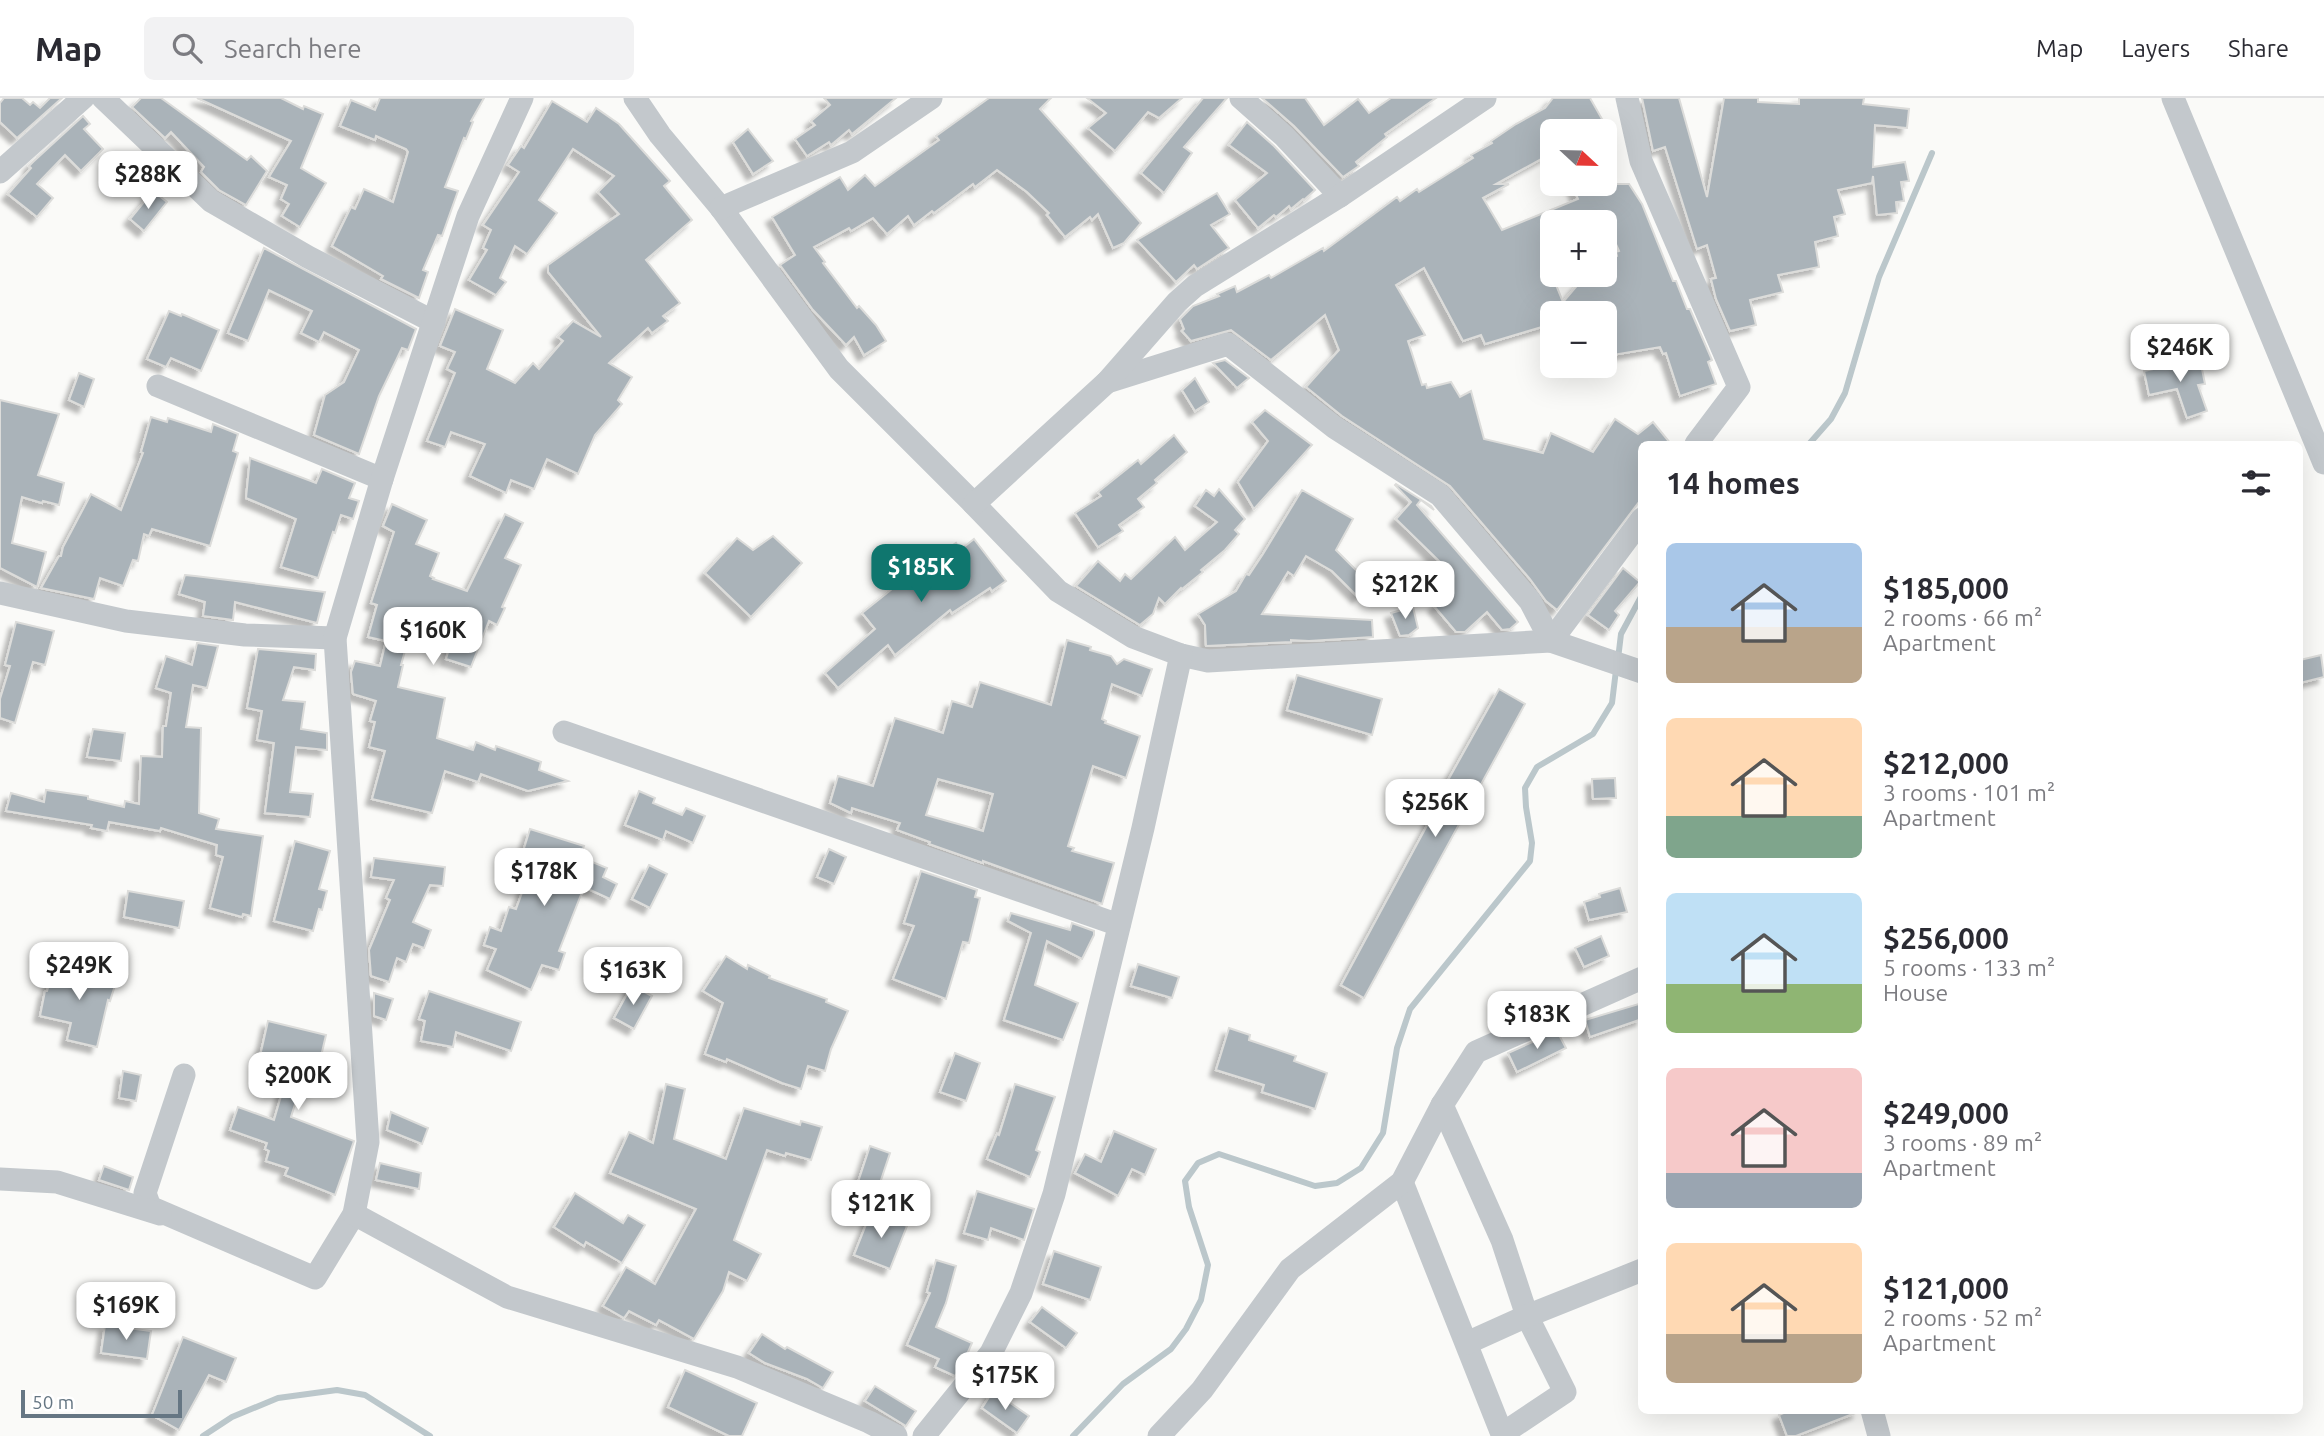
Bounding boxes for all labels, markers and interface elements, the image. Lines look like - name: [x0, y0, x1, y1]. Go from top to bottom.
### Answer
- search box: [144, 17, 634, 80]
- icon: search: [168, 29, 206, 67]
- text: Map: [35, 30, 102, 67]
- text: Search here: [224, 34, 362, 63]
- text: Map: [2036, 35, 2083, 62]
- text: Layers: [2121, 35, 2190, 62]
- text: Share: [2228, 35, 2289, 62]
- north arrow: [1540, 119, 1617, 196]
- map controls: [1540, 119, 1617, 378]
- pin: $288K: [99, 152, 197, 211]
- text: $288K: [114, 161, 182, 186]
- button: +: [1540, 210, 1617, 287]
- button: −: [1540, 301, 1617, 378]
- pin: $246K: [2131, 324, 2229, 384]
- text: $246K: [2146, 334, 2214, 359]
- icon: filters: [2237, 464, 2275, 502]
- text: 14 homes: [1666, 466, 1800, 500]
- pin: $185K: [872, 545, 970, 604]
- text: $185K: [887, 554, 955, 579]
- pin: $212K: [1356, 561, 1454, 621]
- text: $212K: [1371, 571, 1439, 596]
- icon: home: [1722, 571, 1806, 655]
- text: $185,000: [1883, 571, 2009, 605]
- text: 2 rooms · 66 m²: [1883, 605, 2042, 630]
- pin: $160K: [384, 608, 482, 667]
- text: $160K: [399, 617, 467, 642]
- text: Apartment: [1883, 630, 1996, 655]
- icon: home: [1722, 746, 1806, 830]
- text: $212,000: [1883, 746, 2009, 780]
- pin: $256K: [1386, 780, 1484, 839]
- text: 3 rooms · 101 m²: [1883, 780, 2055, 805]
- text: $256K: [1401, 789, 1469, 814]
- text: Apartment: [1883, 805, 1996, 830]
- pin: $178K: [495, 848, 593, 908]
- text: $178K: [510, 858, 578, 883]
- icon: home: [1722, 921, 1806, 1005]
- text: $256,000: [1883, 921, 2009, 955]
- pin: $249K: [30, 942, 128, 1002]
- pin: $163K: [584, 948, 682, 1007]
- text: $249K: [45, 952, 113, 977]
- text: 5 rooms · 133 m²: [1883, 955, 2055, 980]
- text: $163K: [599, 957, 667, 982]
- text: House: [1883, 980, 1948, 1005]
- pin: $183K: [1488, 992, 1586, 1051]
- text: $183K: [1503, 1001, 1571, 1026]
- pin: $200K: [249, 1052, 347, 1112]
- text: $200K: [264, 1062, 332, 1087]
- icon: home: [1722, 1096, 1806, 1180]
- text: $249,000: [1883, 1096, 2009, 1130]
- text: 3 rooms · 89 m²: [1883, 1130, 2042, 1155]
- text: Apartment: [1883, 1155, 1996, 1180]
- pin: $121K: [832, 1180, 930, 1240]
- text: $121K: [847, 1190, 915, 1215]
- icon: home: [1722, 1271, 1806, 1355]
- text: $121,000: [1883, 1271, 2009, 1305]
- pin: $169K: [77, 1282, 175, 1342]
- text: $169K: [92, 1292, 160, 1317]
- text: 2 rooms · 52 m²: [1883, 1305, 2042, 1330]
- text: Apartment: [1883, 1330, 1996, 1355]
- pin: $175K: [956, 1352, 1054, 1412]
- text: $175K: [971, 1362, 1039, 1387]
- scale bar: [21, 1387, 182, 1419]
- text: 50 m: [32, 1391, 74, 1413]

